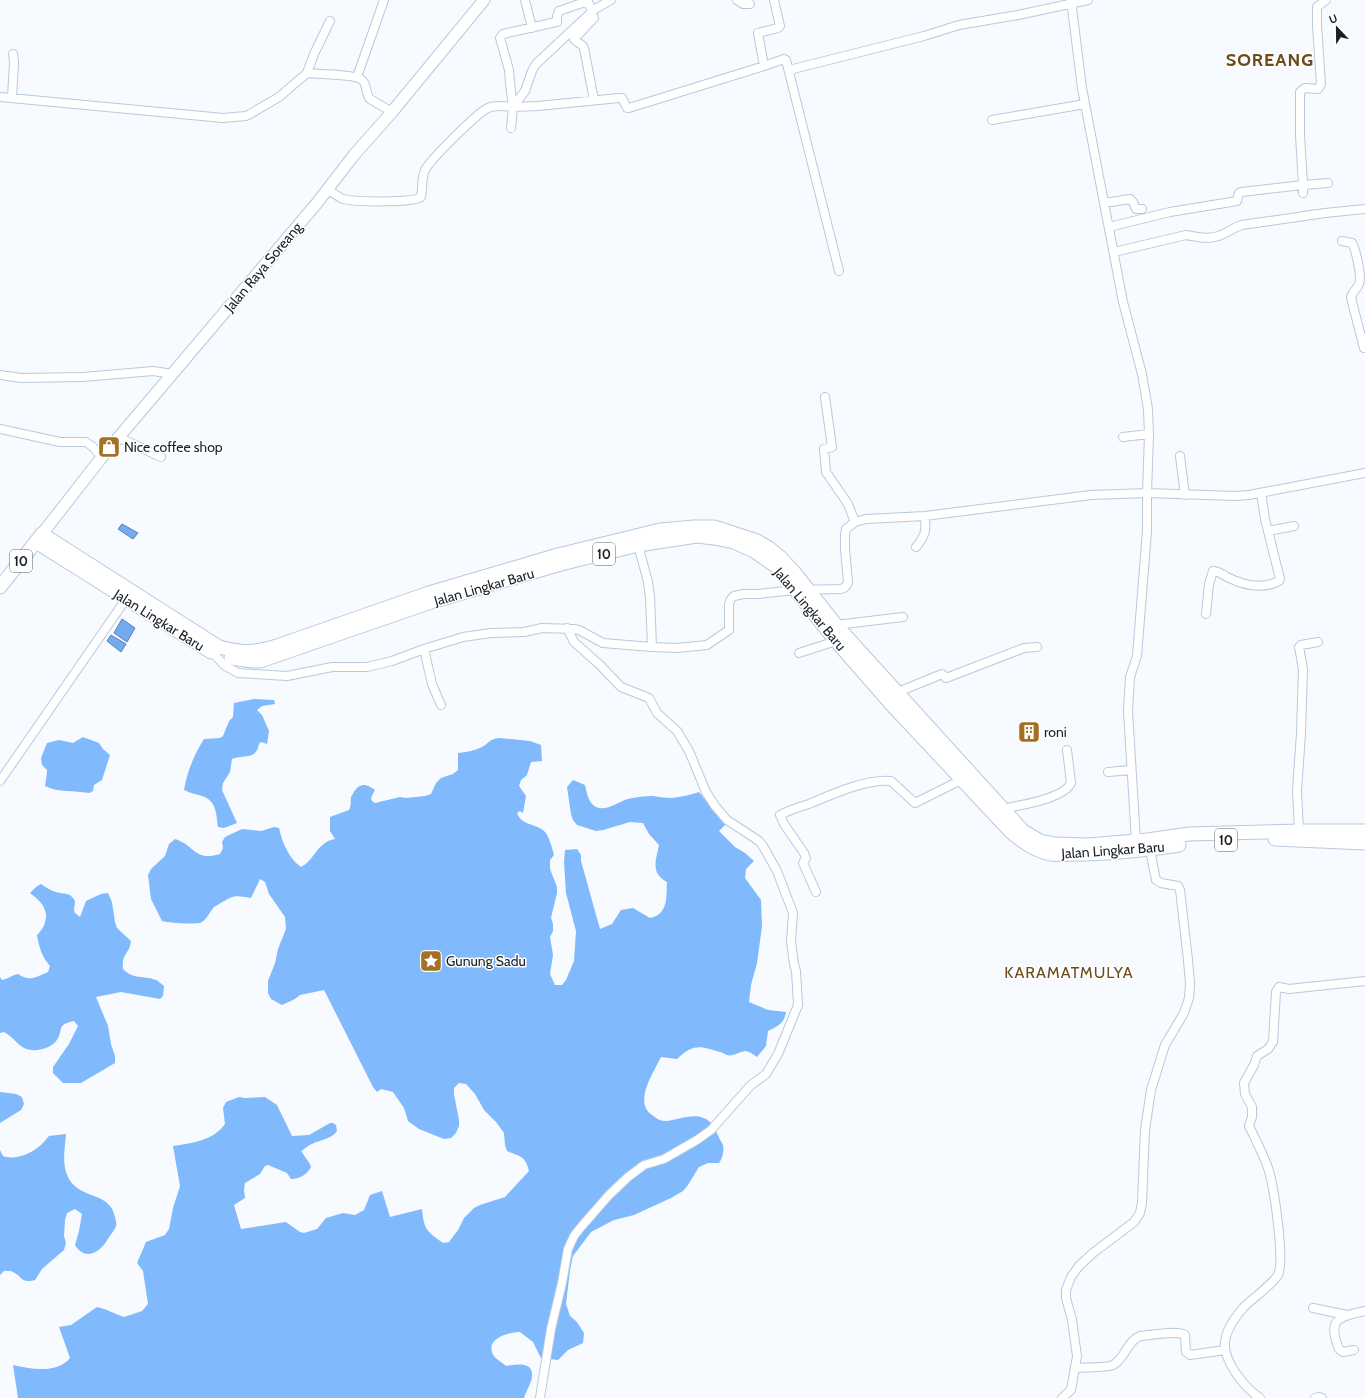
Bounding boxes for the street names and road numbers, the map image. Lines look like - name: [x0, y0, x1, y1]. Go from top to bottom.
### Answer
- street label: Jalan Raya Soreang: [220, 218, 306, 316]
- road number: 10: [593, 543, 615, 565]
- road number: 10: [10, 550, 32, 572]
- street label: Jalan Lingkar Baru: [769, 563, 850, 654]
- street label: Jalan Lingkar Baru: [431, 564, 536, 610]
- street label: Jalan Lingkar Baru: [110, 584, 208, 655]
- road number: 10: [1215, 829, 1237, 851]
- street label: Jalan Lingkar Baru: [1060, 837, 1165, 863]

